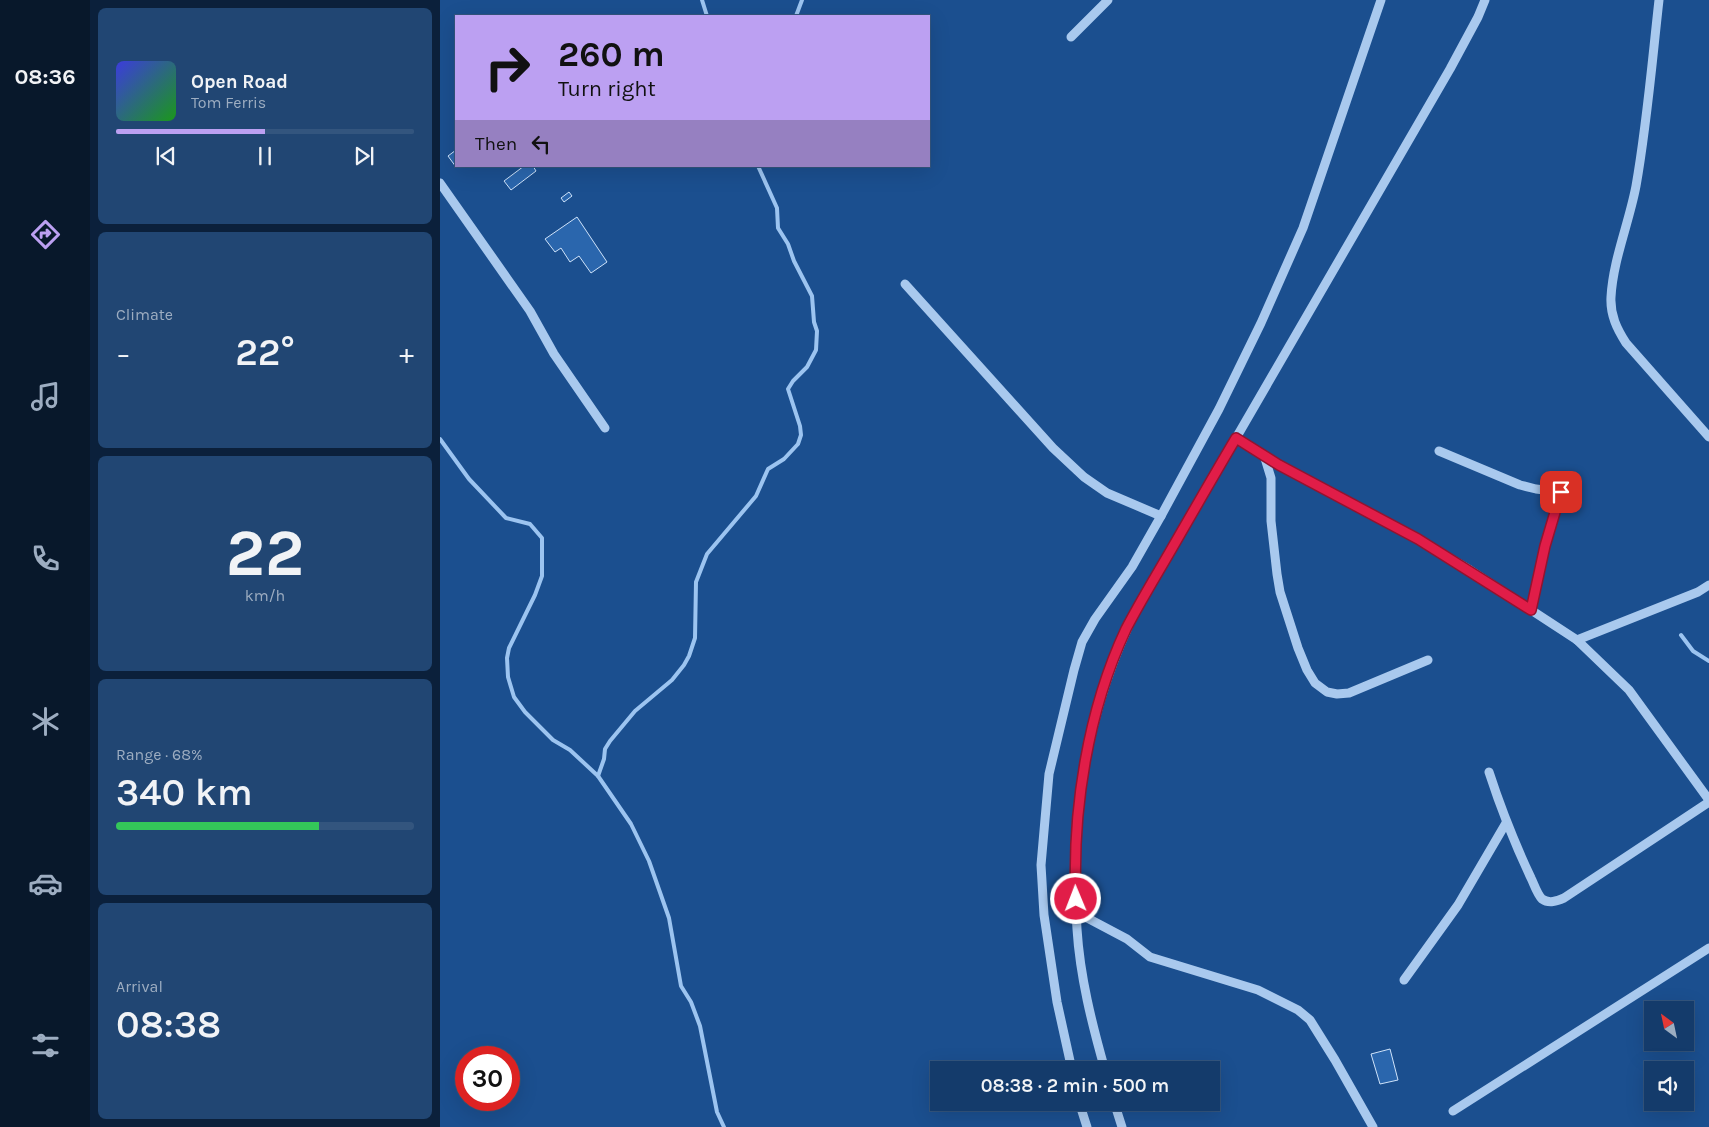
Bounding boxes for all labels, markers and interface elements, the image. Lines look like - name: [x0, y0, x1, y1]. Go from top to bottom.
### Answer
- text: 260 m: [558, 34, 665, 75]
- icon: right: [475, 35, 540, 100]
- text: 08:36: [14, 64, 76, 90]
- text: Open Road: [191, 71, 288, 93]
- text: Turn right: [558, 76, 656, 102]
- text: Tom Ferris: [191, 93, 266, 112]
- icon: left: [527, 130, 555, 158]
- text: Then: [475, 133, 517, 155]
- icon: previous: [152, 142, 180, 170]
- icon: pause: [251, 142, 279, 170]
- icon: next: [350, 142, 378, 170]
- icon: directions: [28, 217, 63, 252]
- text: Climate: [116, 305, 173, 324]
- text: 22°: [235, 330, 295, 375]
- text: −: [116, 337, 131, 370]
- text: +: [399, 337, 414, 370]
- icon: music: [28, 379, 63, 414]
- pin: [1540, 471, 1582, 513]
- icon: arrive: [1547, 478, 1575, 506]
- text: 22: [226, 515, 304, 591]
- icon: phone: [28, 541, 63, 576]
- text: km/h: [245, 586, 285, 605]
- icon: climate: [28, 704, 63, 739]
- text: Range · 68%: [116, 745, 203, 764]
- text: 340 km: [116, 770, 253, 815]
- icon: car: [28, 866, 63, 901]
- position arrow: [1049, 872, 1101, 924]
- text: Arrival: [116, 977, 163, 996]
- north arrow: [1644, 1001, 1694, 1051]
- map controls: [1644, 1001, 1694, 1111]
- text: 08:38: [116, 1002, 221, 1047]
- icon: filters: [28, 1028, 63, 1063]
- speed limit sign: 30: [455, 1046, 520, 1111]
- button: sound: [1644, 1061, 1694, 1111]
- text: 08:38 · 2 min · 500 m: [981, 1075, 1169, 1097]

